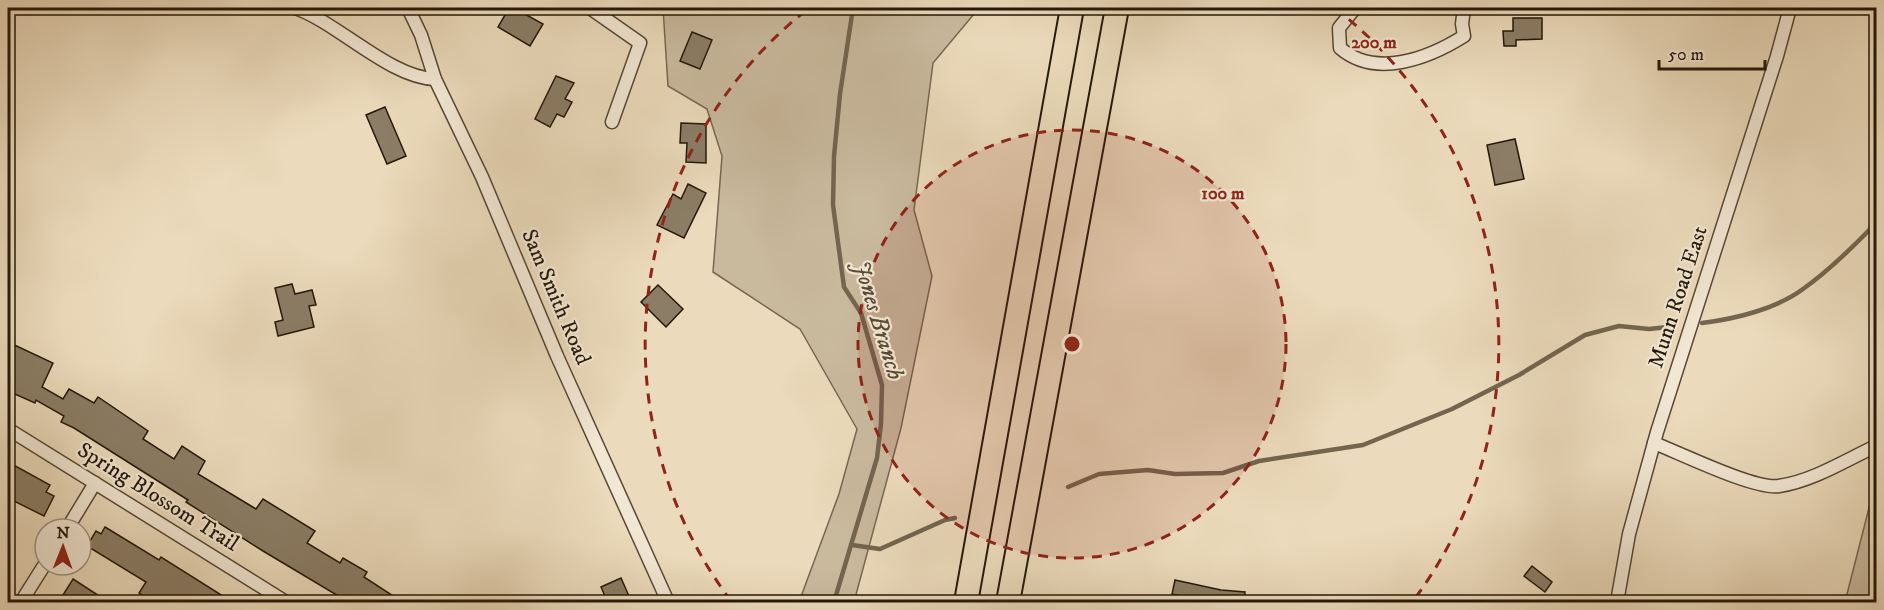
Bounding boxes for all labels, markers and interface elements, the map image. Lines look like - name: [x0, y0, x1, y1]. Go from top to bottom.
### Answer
- text: 200 m: [1351, 32, 1397, 54]
- scale bar: [1659, 33, 1766, 71]
- text: 50 m: [1668, 44, 1704, 66]
- text: 100 m: [1201, 183, 1245, 205]
- street label: Munn Road East: [1642, 223, 1714, 371]
- street label: Sam Smith Road: [515, 225, 597, 369]
- water label: Jones Branch: [846, 257, 910, 384]
- centre of rings: [1062, 334, 1082, 354]
- street label: Spring Blossom Trail: [72, 436, 244, 558]
- north arrow: [33, 517, 93, 577]
- text: N: [57, 523, 70, 543]

